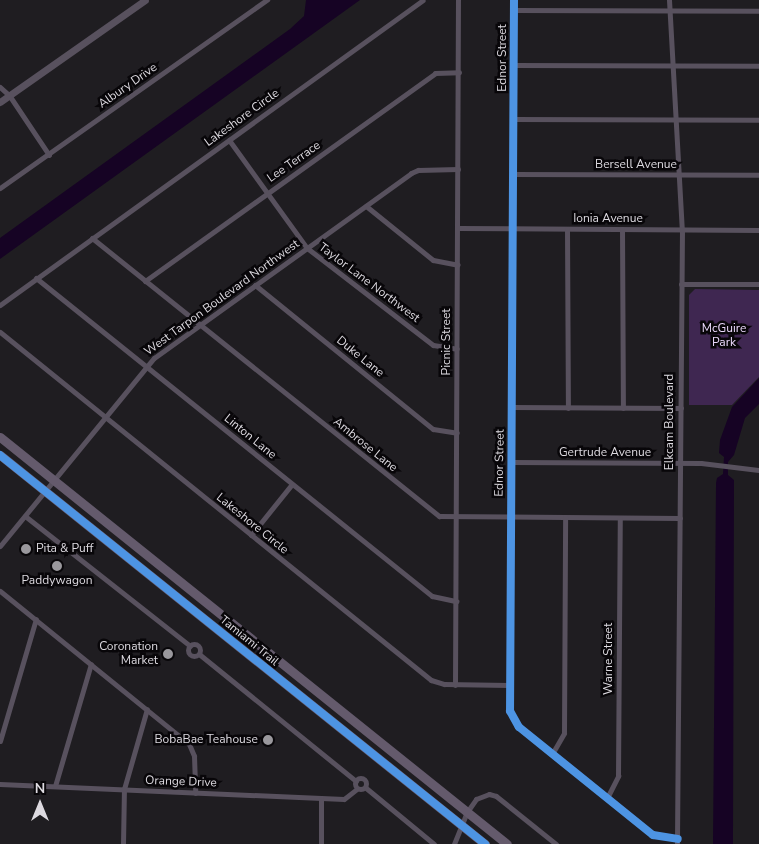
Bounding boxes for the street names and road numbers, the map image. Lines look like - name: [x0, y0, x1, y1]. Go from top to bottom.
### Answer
- street label: Ednor Street: [496, 24, 510, 92]
- street label: Albury Drive: [96, 60, 160, 112]
- street label: Lakeshore Circle: [202, 86, 282, 150]
- street label: Lee Terrace: [265, 138, 323, 186]
- street label: Bersell Avenue: [595, 158, 677, 172]
- street label: Ionia Avenue: [573, 212, 643, 226]
- street label: West Tarpon Boulevard Northwest: [142, 237, 302, 359]
- street label: Taylor Lane Northwest: [316, 240, 422, 326]
- street label: Picnic Street: [440, 309, 454, 375]
- street label: Duke Lane: [333, 333, 387, 381]
- street label: Elkcam Boulevard: [663, 374, 677, 470]
- street label: Linton Lane: [221, 412, 279, 462]
- street label: Ambrose Lane: [330, 415, 400, 475]
- street label: Ednor Street: [492, 429, 508, 497]
- street label: Gertrude Avenue: [559, 446, 651, 460]
- street label: Lakeshore Circle: [213, 491, 291, 557]
- street label: Tamiami Trail: [217, 613, 281, 669]
- street label: Warne Street: [602, 623, 616, 695]
- street label: Orange Drive: [145, 774, 217, 790]

